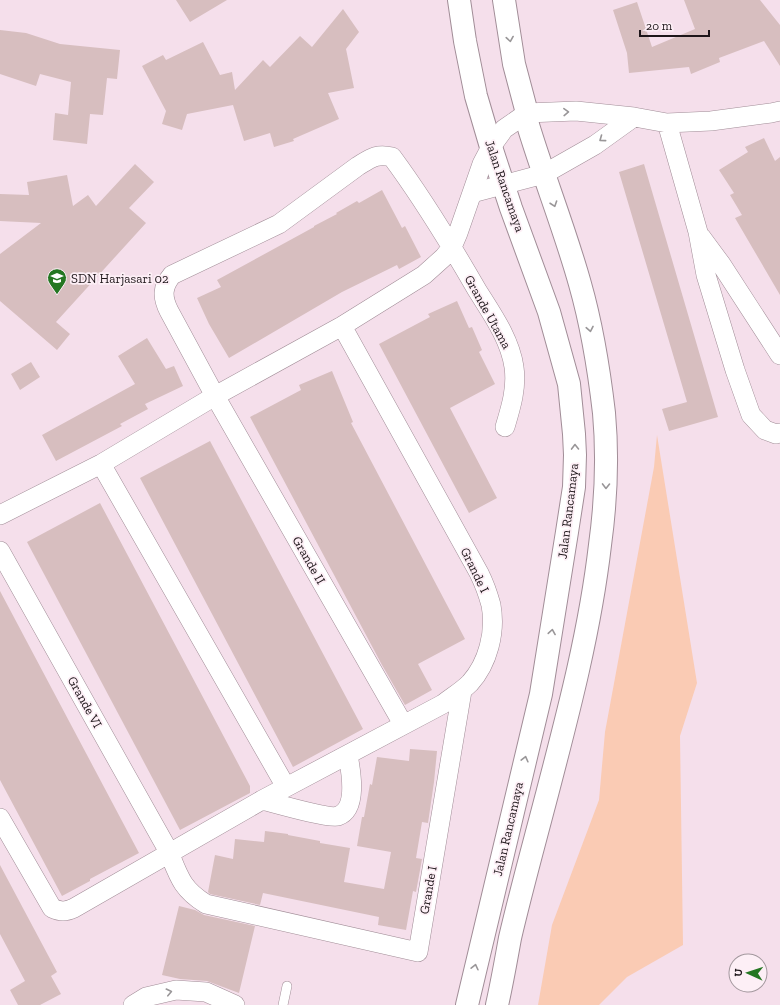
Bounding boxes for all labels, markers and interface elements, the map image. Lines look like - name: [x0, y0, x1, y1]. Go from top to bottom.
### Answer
- scale bar: [640, 12, 709, 38]
- text: 20 m: [646, 19, 673, 33]
- one-way arrow: [505, 36, 513, 42]
- one-way arrow: [563, 107, 569, 116]
- one-way arrow: [599, 135, 606, 142]
- street label: Jalan Rancamaya: [482, 138, 528, 235]
- one-way arrow: [550, 201, 558, 208]
- school or university icon: SDN Harjasari 02: [46, 267, 68, 295]
- place label: SDN Harjasari 02: [71, 271, 169, 287]
- street label: Grande Utama: [462, 272, 515, 352]
- one-way arrow: [586, 326, 594, 332]
- one-way arrow: [571, 444, 579, 450]
- street label: Jalan Rancamaya: [555, 462, 581, 560]
- one-way arrow: [602, 483, 610, 489]
- street label: Grande II: [289, 533, 329, 587]
- street label: Grande I: [458, 545, 492, 595]
- one-way arrow: [547, 629, 556, 635]
- street label: Grande VI: [65, 674, 105, 730]
- one-way arrow: [520, 756, 529, 763]
- street label: Jalan Rancamaya: [490, 780, 526, 878]
- street label: Grande I: [416, 865, 440, 915]
- north arrow: [728, 953, 768, 993]
- one-way arrow: [471, 964, 479, 970]
- text: U: [732, 968, 745, 977]
- one-way arrow: [166, 988, 173, 996]

